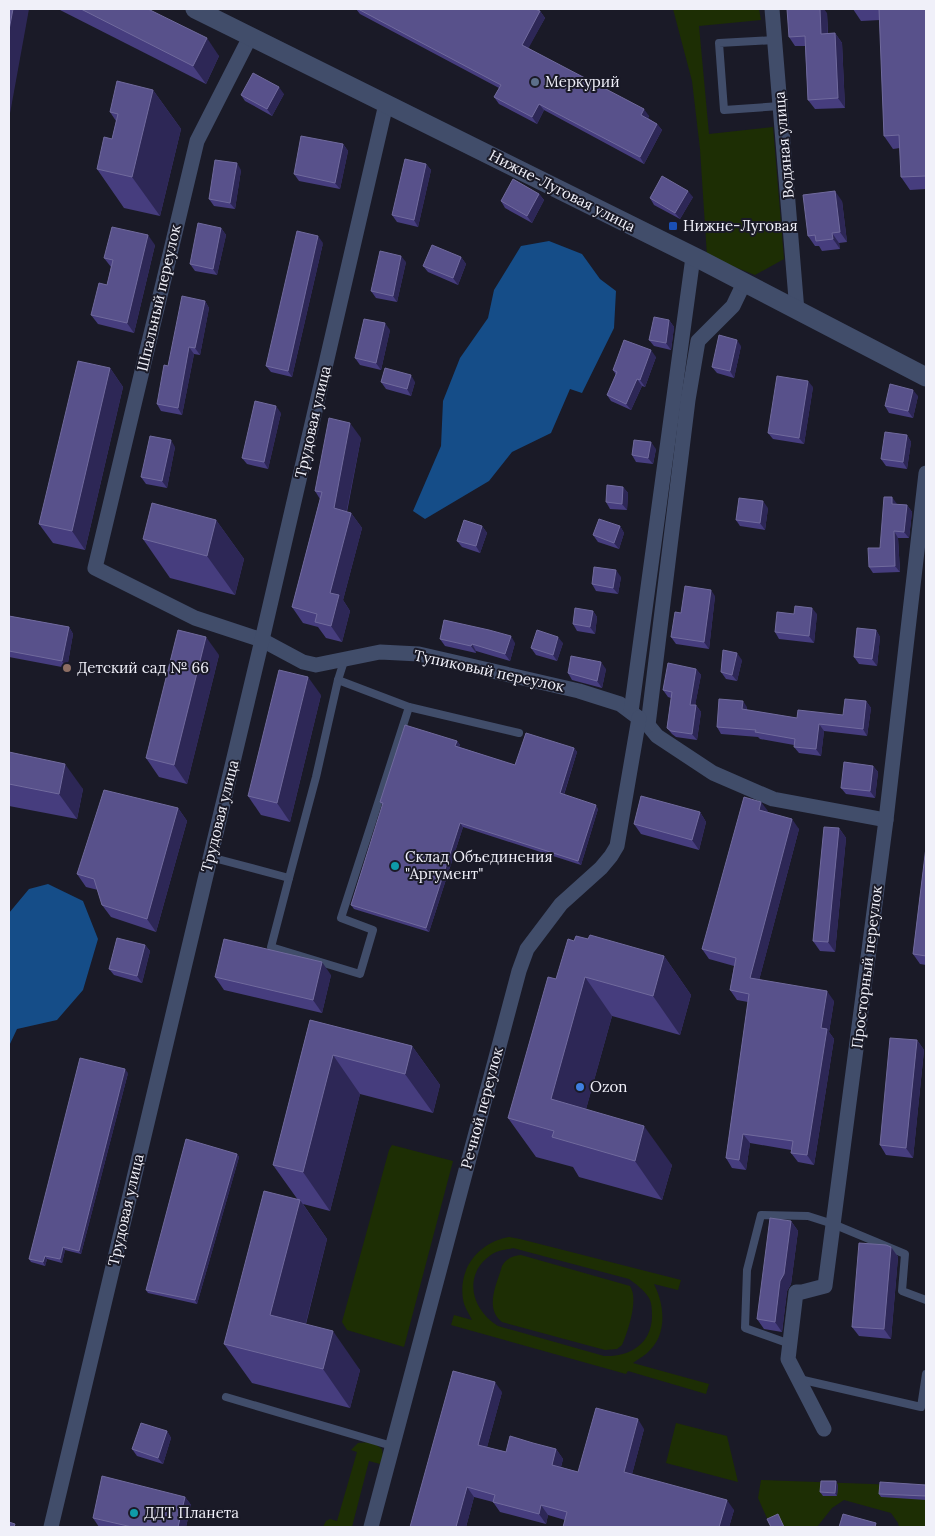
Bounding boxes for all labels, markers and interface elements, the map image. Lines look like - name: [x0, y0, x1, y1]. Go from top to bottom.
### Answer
- place label: Меркурий: [545, 72, 620, 91]
- marker: Меркурий: [529, 76, 541, 88]
- street label: Водяная улица: [769, 90, 798, 199]
- street label: Нижне-Луговая улица: [486, 145, 639, 236]
- place label: Нижне-Луговая: [683, 216, 798, 235]
- marker: Нижне-Луговая: [667, 220, 679, 232]
- street label: Шпальный переулок: [132, 223, 185, 373]
- street label: Трудовая улица: [290, 364, 335, 480]
- street label: Тупиковый переулок: [412, 645, 566, 696]
- place label: Детский сад № 66: [77, 658, 209, 677]
- marker: Детский сад № 66: [61, 662, 73, 674]
- street label: Трудовая улица: [196, 758, 243, 874]
- place label: Склад Объединения "Аргумент": [405, 847, 553, 883]
- marker: Склад Объединения "Аргумент": [389, 860, 401, 872]
- street label: Просторный переулок: [847, 884, 886, 1050]
- street label: Речной переулок: [456, 1045, 507, 1171]
- place label: Ozon: [590, 1077, 627, 1096]
- marker: Ozon: [574, 1081, 586, 1093]
- street label: Трудовая улица: [103, 1152, 148, 1268]
- place label: ДДТ Планета: [144, 1503, 239, 1522]
- marker: ДДТ Планета: [128, 1507, 140, 1519]

